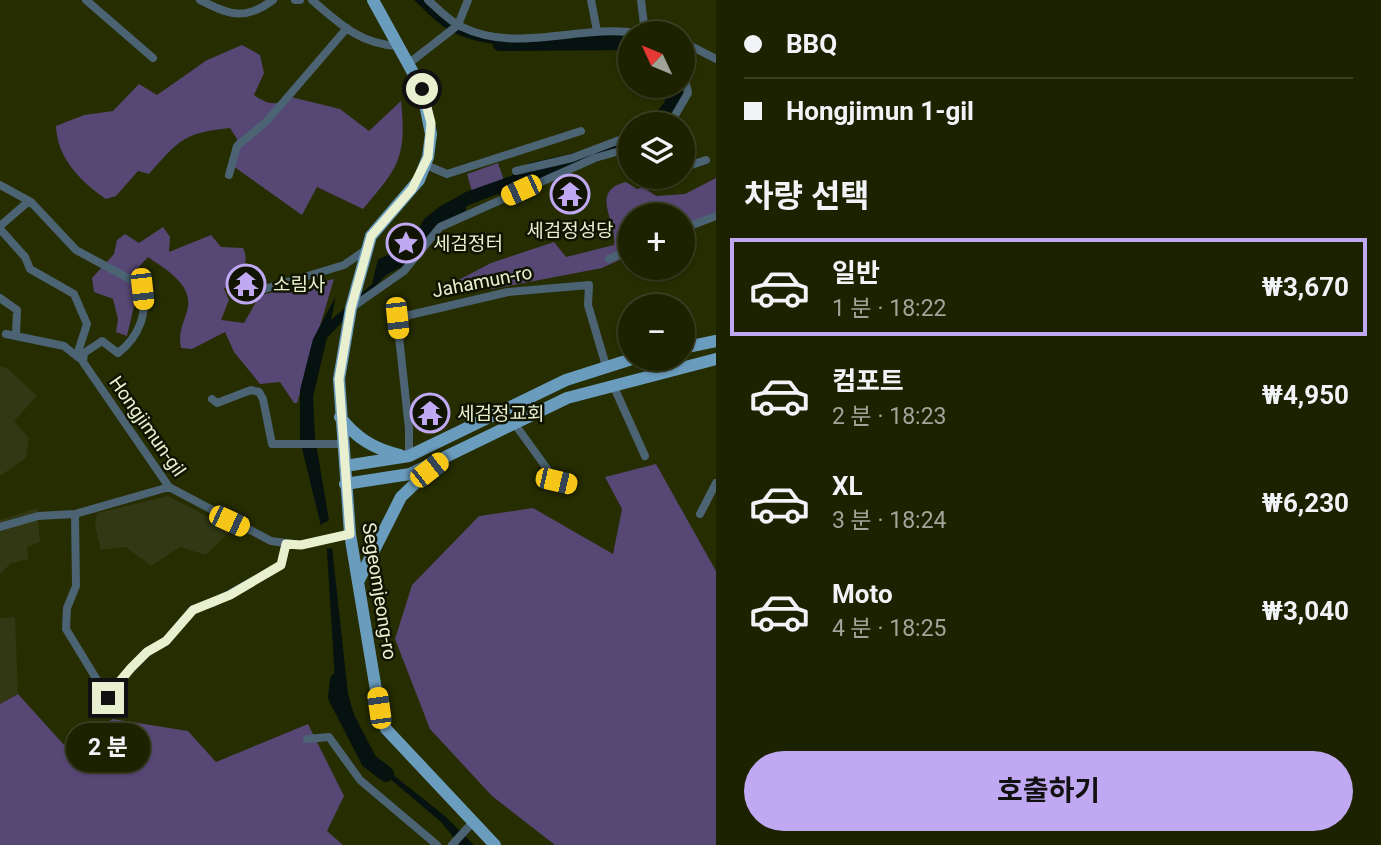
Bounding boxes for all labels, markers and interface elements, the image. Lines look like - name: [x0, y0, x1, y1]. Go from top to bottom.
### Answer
- north arrow: [618, 21, 695, 98]
- map controls: [618, 21, 695, 371]
- text: BBQ: [786, 29, 837, 59]
- route start: [406, 73, 438, 105]
- text: Hongjimun 1-gil: [786, 96, 974, 126]
- button: layers: [618, 112, 695, 189]
- car: [498, 172, 545, 208]
- temple icon: 세검정성당: [549, 173, 591, 215]
- text: 차량 선택: [744, 177, 870, 215]
- button: +: [618, 203, 695, 280]
- place label: 세검정성당: [526, 219, 614, 242]
- place icon: 세검정터: [385, 222, 427, 264]
- place label: 세검정터: [433, 232, 503, 255]
- icon: car: [748, 256, 811, 319]
- text: 일반: [832, 258, 880, 288]
- street label: Jahamun-ro: [430, 261, 534, 302]
- temple icon: 소림사: [225, 263, 267, 305]
- car: [130, 267, 155, 311]
- text: ₩3,670: [1262, 272, 1349, 302]
- place label: 소림사: [273, 273, 325, 296]
- button: −: [618, 294, 695, 371]
- text: 1 분 · 18:22: [832, 295, 947, 322]
- car: [385, 296, 410, 340]
- icon: car: [748, 364, 811, 427]
- text: 컴포트: [832, 366, 904, 396]
- street label: Hongjimun-gil: [104, 372, 191, 481]
- text: ₩4,950: [1262, 380, 1349, 410]
- temple icon: 세검정교회: [409, 392, 451, 434]
- place label: 세검정교회: [457, 402, 544, 425]
- text: 2 분 · 18:23: [832, 403, 947, 430]
- car: [406, 449, 453, 491]
- car: [534, 466, 579, 496]
- text: XL: [832, 471, 863, 501]
- icon: car: [748, 472, 811, 535]
- text: ₩6,230: [1262, 488, 1349, 518]
- car: [206, 503, 253, 539]
- text: 3 분 · 18:24: [832, 507, 947, 534]
- street label: Segeomjeong-ro: [357, 521, 402, 661]
- text: Moto: [832, 579, 893, 609]
- icon: car: [748, 580, 811, 643]
- text: ₩3,040: [1262, 596, 1349, 626]
- text: 4 분 · 18:25: [832, 615, 947, 642]
- route end: [92, 682, 124, 714]
- car: [366, 686, 393, 730]
- callout: 2 분: [66, 722, 150, 772]
- text: 2 분: [88, 734, 128, 761]
- button: 호출하기: [744, 751, 1353, 831]

